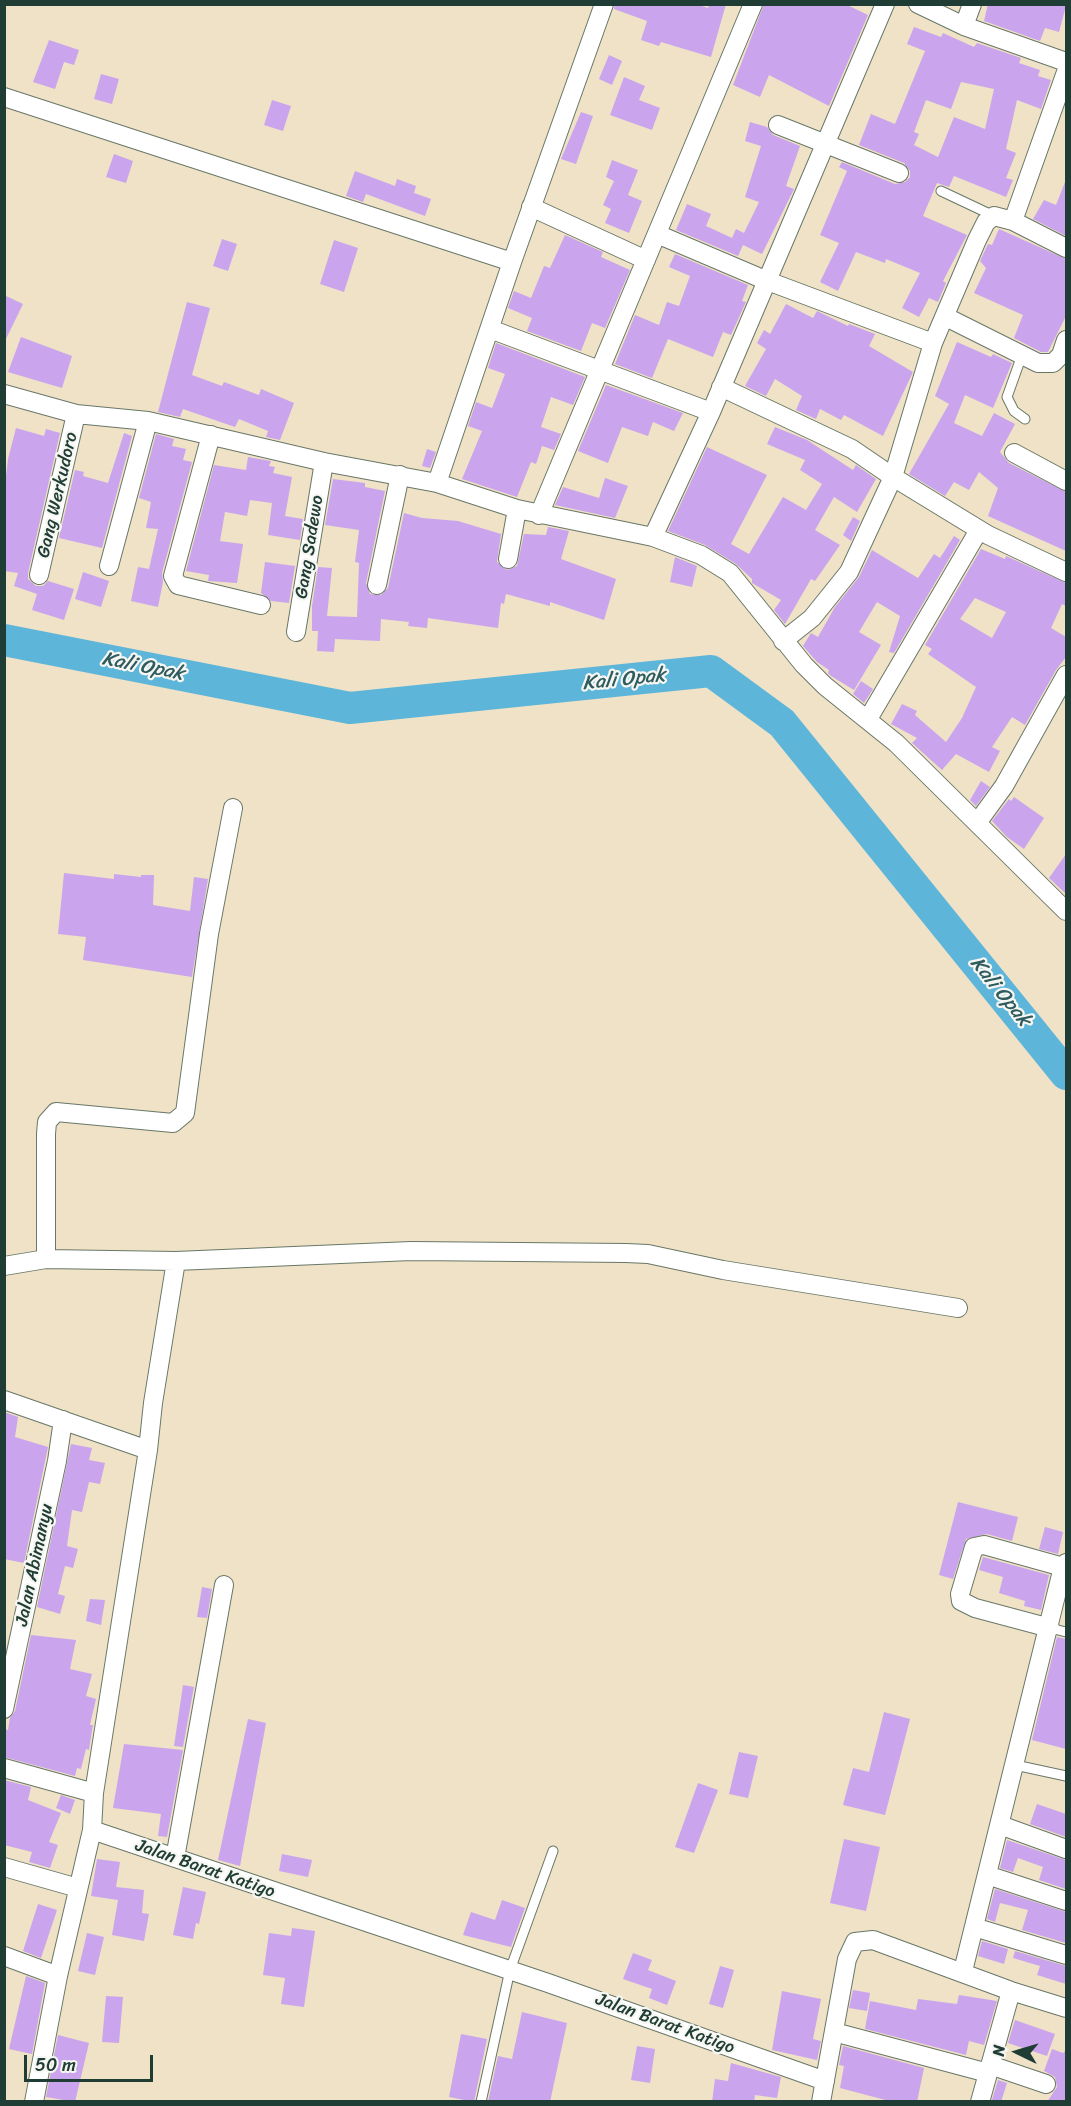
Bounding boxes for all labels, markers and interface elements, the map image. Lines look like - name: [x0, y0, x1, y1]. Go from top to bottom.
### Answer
- street label: Gang Werkudoro: [33, 430, 83, 560]
- street label: Gang Sadewo: [291, 494, 329, 600]
- water label: Kali Opak: [100, 647, 186, 687]
- water label: Kali Opak: [582, 664, 666, 696]
- water label: Kali Opak: [965, 952, 1035, 1032]
- street label: Jalan Abimanyu: [12, 1502, 58, 1628]
- street label: Jalan Barat Katigo: [132, 1835, 278, 1903]
- street label: Jalan Barat Katigo: [593, 1989, 737, 2059]
- north arrow: [987, 2022, 1047, 2082]
- scale bar: [27, 2043, 156, 2081]
- text: N: [984, 2044, 1013, 2057]
- text: 50 m: [35, 2049, 76, 2081]

